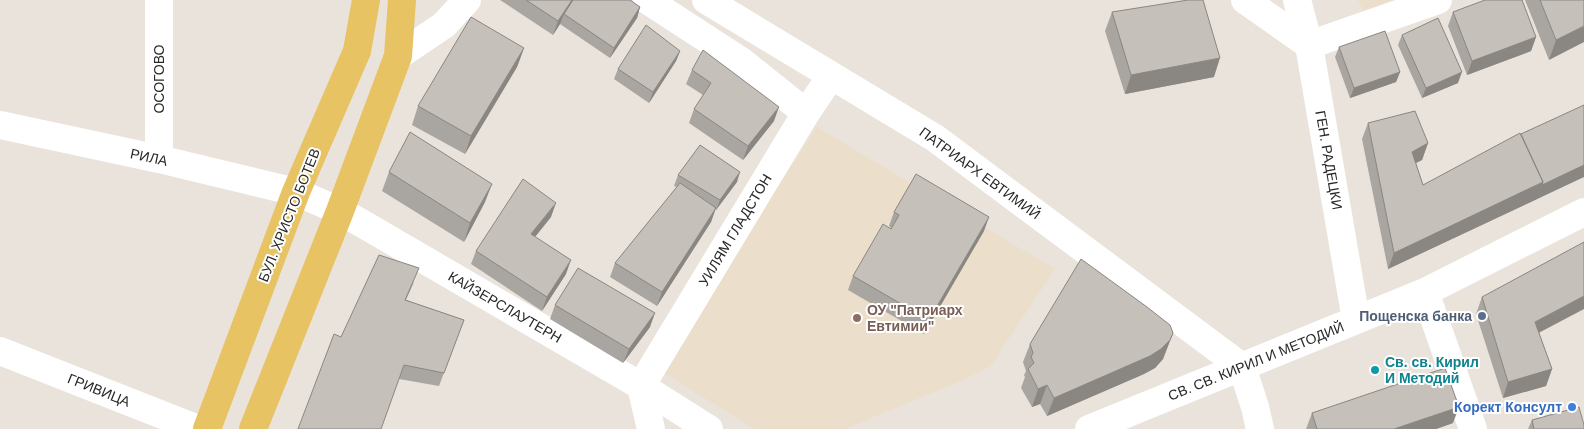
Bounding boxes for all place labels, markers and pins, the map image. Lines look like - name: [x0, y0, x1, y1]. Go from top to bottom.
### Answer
- place label: ОУ "Патриарх Евтимии": [867, 302, 963, 334]
- place label: Пощенска банка: [1359, 308, 1472, 324]
- marker: Пощенска банка: [1476, 310, 1488, 322]
- marker: ОУ "Патриарх Евтимии": [851, 312, 863, 324]
- place label: Св. св. Кирил И Методий: [1385, 354, 1479, 386]
- marker: Св. св. Кирил И Методий: [1369, 364, 1381, 376]
- place label: Корект Консулт: [1454, 399, 1562, 415]
- marker: Корект Консулт: [1566, 401, 1578, 413]

